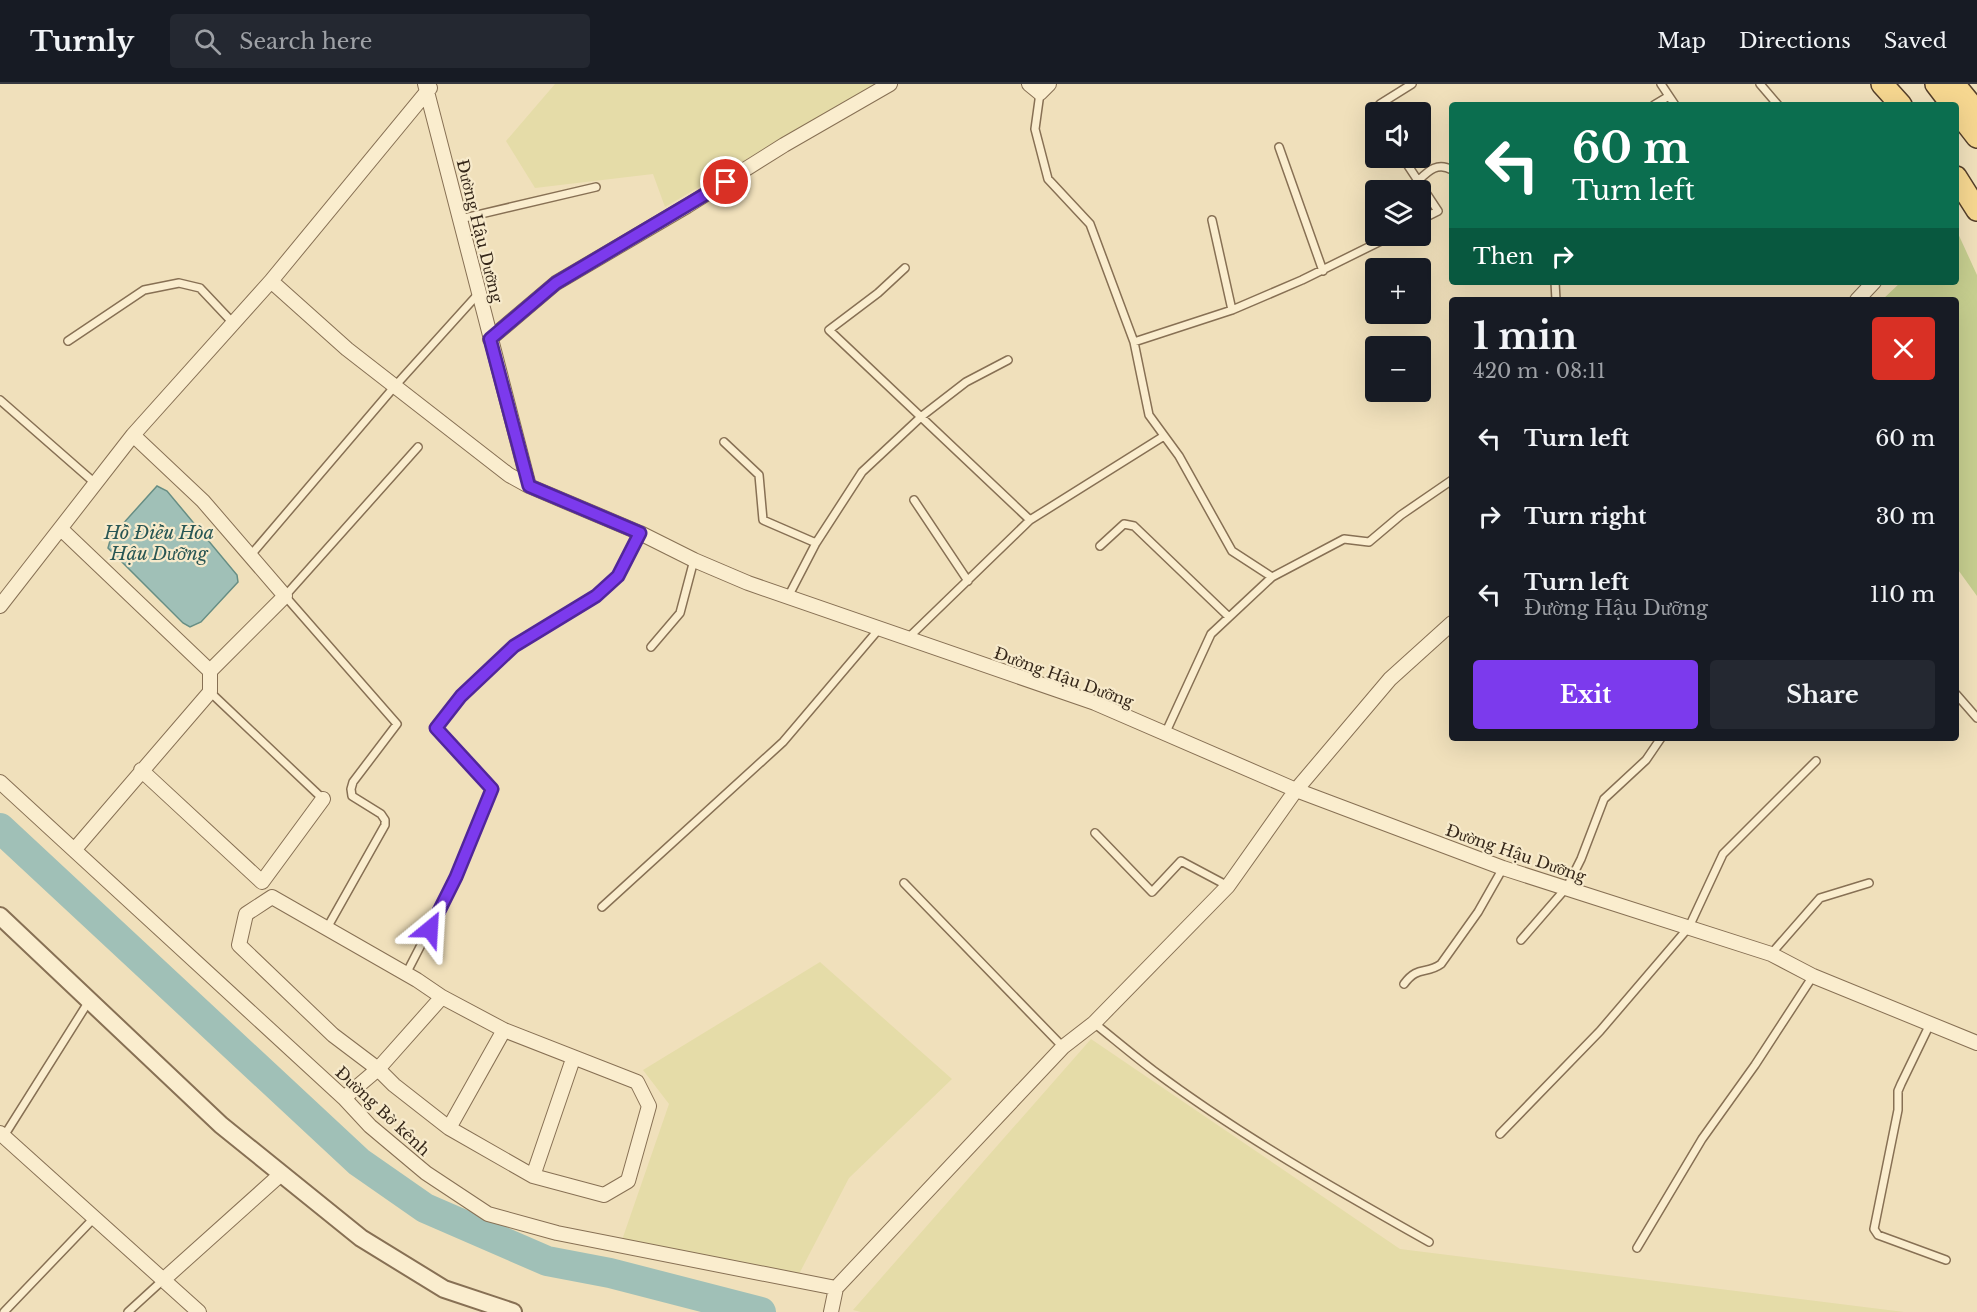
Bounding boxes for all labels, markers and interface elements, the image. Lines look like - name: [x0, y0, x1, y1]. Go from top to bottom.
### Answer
- search box: [170, 14, 590, 68]
- text: Turnly: [30, 24, 134, 59]
- icon: search: [191, 25, 224, 58]
- text: Search here: [239, 28, 372, 55]
- text: Map: [1657, 28, 1706, 54]
- text: Directions: [1739, 28, 1851, 54]
- text: Saved: [1884, 28, 1947, 54]
- map controls: [1365, 102, 1431, 402]
- button: sound: [1365, 102, 1431, 168]
- text: 60 m: [1572, 122, 1690, 174]
- icon: left: [1473, 126, 1551, 204]
- pin: [700, 156, 751, 207]
- street label: Đường Hậu Dưỡng: [452, 157, 508, 305]
- icon: arrive: [709, 165, 742, 198]
- text: Turn left: [1572, 174, 1695, 207]
- button: layers: [1365, 180, 1431, 246]
- icon: right: [1546, 240, 1579, 273]
- text: Then: [1473, 243, 1534, 270]
- button: +: [1365, 258, 1431, 324]
- text: 1 min: [1473, 314, 1577, 359]
- button: close: [1872, 317, 1935, 380]
- button: −: [1365, 336, 1431, 402]
- text: 420 m · 08:11: [1473, 359, 1606, 383]
- icon: left: [1473, 422, 1506, 455]
- text: Turn left: [1524, 425, 1629, 452]
- text: 60 m: [1875, 425, 1935, 452]
- icon: right: [1473, 500, 1506, 533]
- text: Turn right: [1524, 503, 1646, 530]
- text: 30 m: [1876, 503, 1935, 530]
- water label: Hồ Điều Hòa Hậu Dưỡng: [103, 522, 214, 565]
- text: Turn left: [1524, 569, 1629, 596]
- icon: left: [1473, 578, 1506, 611]
- text: 110 m: [1870, 581, 1935, 608]
- text: Đường Hậu Dưỡng: [1524, 596, 1708, 620]
- street label: Đường Hậu Dưỡng: [991, 642, 1137, 712]
- button: Exit: [1473, 660, 1698, 729]
- button: Share: [1710, 660, 1935, 729]
- street label: Đường Hậu Dưỡng: [1443, 820, 1589, 887]
- position arrow: [398, 897, 462, 961]
- street label: Đường Bờ kênh: [332, 1062, 434, 1160]

